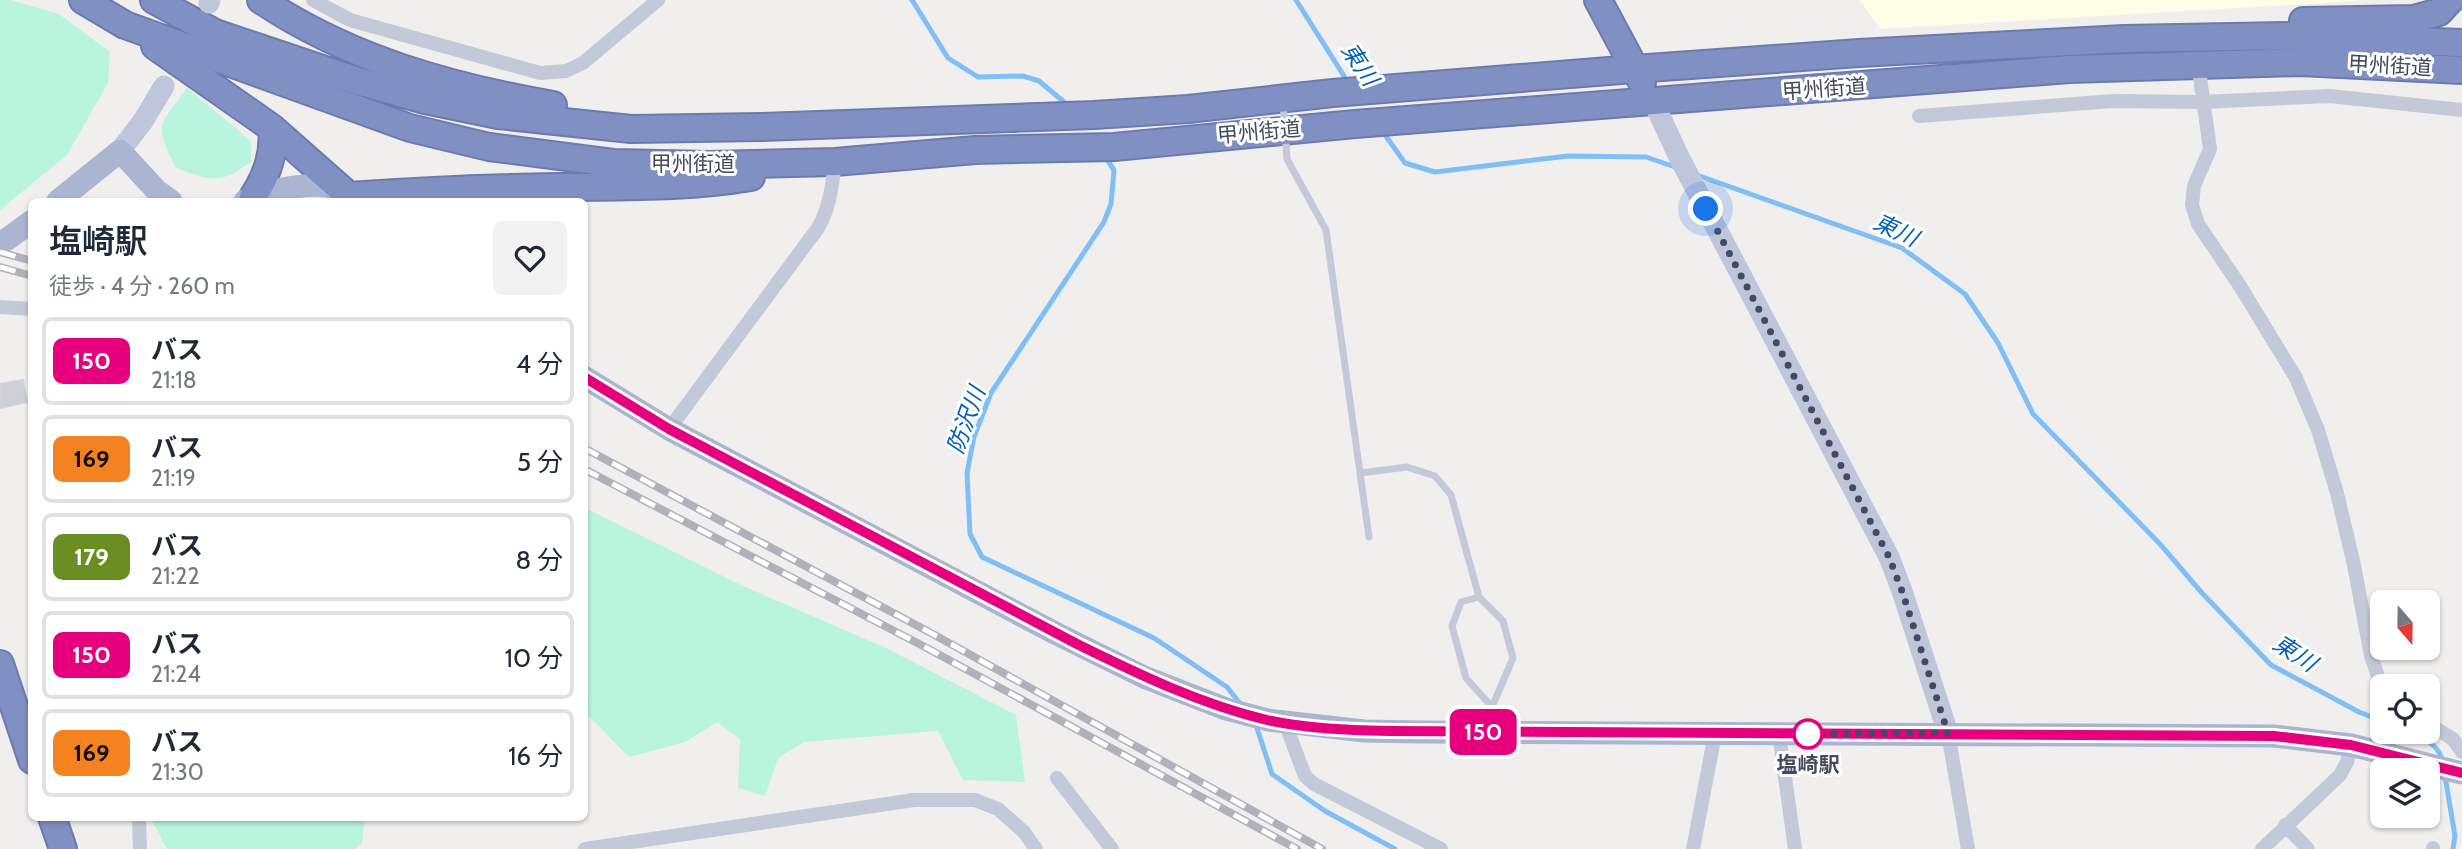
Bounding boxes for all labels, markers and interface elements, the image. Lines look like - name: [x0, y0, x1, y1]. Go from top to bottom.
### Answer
- water label: 東川: [1336, 37, 1386, 93]
- street label: 甲州街道: [2347, 51, 2433, 80]
- street label: 甲州街道: [1781, 73, 1867, 104]
- street label: 甲州街道: [1216, 115, 1302, 148]
- street label: 甲州街道: [651, 151, 735, 176]
- your location: [1688, 191, 1723, 226]
- water label: 東川: [1869, 208, 1925, 254]
- text: 塩崎駅: [49, 221, 148, 261]
- button: heart: [493, 221, 567, 295]
- text: 徒歩 · 4 分 · 260 m: [49, 272, 235, 300]
- text: バス: [151, 334, 203, 366]
- text: 150: [72, 346, 111, 375]
- text: 4 分: [516, 348, 563, 380]
- text: 21:18: [151, 366, 197, 394]
- water label: 防沢川: [941, 380, 992, 457]
- text: バス: [151, 432, 203, 464]
- text: 169: [74, 444, 109, 473]
- text: 5 分: [517, 446, 563, 478]
- text: 21:19: [151, 464, 196, 492]
- text: バス: [151, 530, 203, 562]
- text: 179: [74, 542, 109, 571]
- text: 8 分: [515, 544, 563, 576]
- text: 21:22: [151, 562, 199, 590]
- north arrow: [2370, 590, 2440, 660]
- map controls: [2370, 590, 2440, 828]
- text: バス: [151, 628, 203, 660]
- water label: 東川: [2268, 629, 2324, 679]
- text: 150: [72, 640, 111, 669]
- text: 10 分: [505, 642, 563, 674]
- text: 21:24: [151, 660, 201, 688]
- button: locate: [2370, 674, 2440, 744]
- line badge: 150: [1443, 709, 1523, 755]
- text: 150: [1464, 717, 1502, 746]
- marker: 塩崎駅: [1793, 719, 1823, 749]
- text: バス: [151, 726, 203, 758]
- text: 169: [74, 738, 109, 767]
- text: 16 分: [508, 740, 563, 772]
- place label: 塩崎駅: [1777, 752, 1840, 777]
- text: 21:30: [151, 758, 204, 786]
- button: layers: [2370, 758, 2440, 828]

